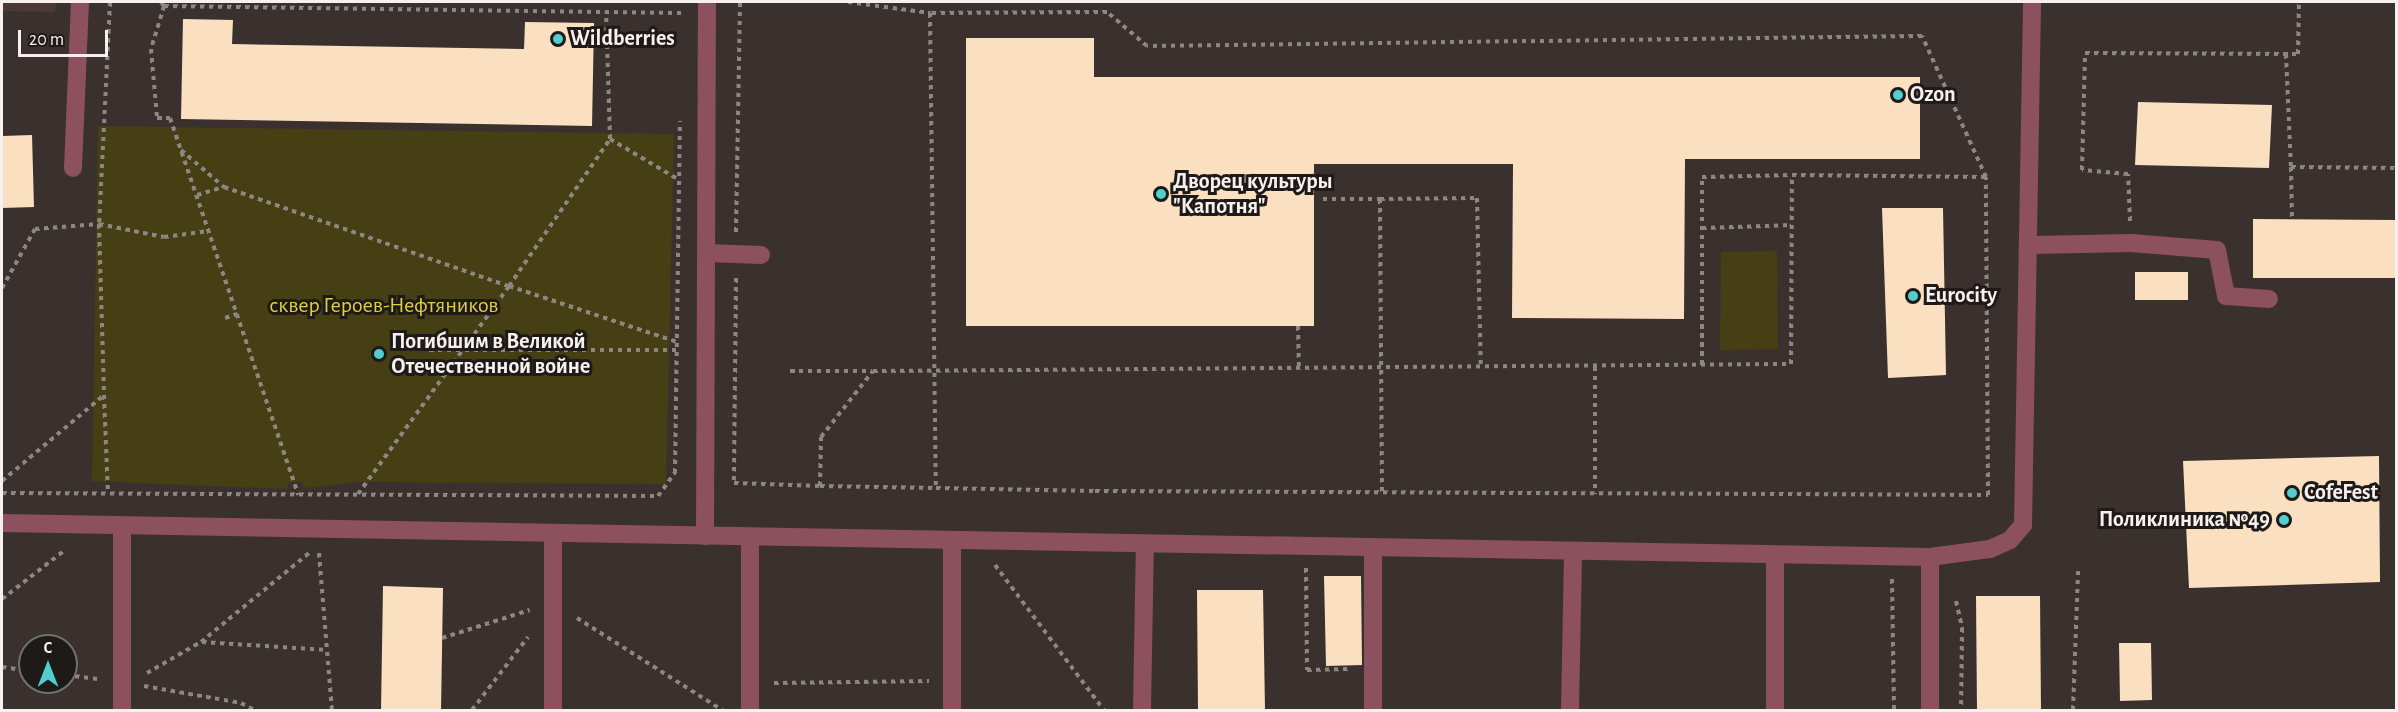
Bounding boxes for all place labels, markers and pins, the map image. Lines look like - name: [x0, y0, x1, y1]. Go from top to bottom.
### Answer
- place label: Wildberries: [570, 26, 675, 52]
- marker: Wildberries: [551, 32, 565, 46]
- place label: Ozon: [1910, 82, 1956, 108]
- marker: Ozon: [1891, 88, 1905, 102]
- place label: Дворец культуры "Капотня": [1173, 168, 1333, 220]
- marker: Дворец культуры "Капотня": [1154, 187, 1168, 201]
- place label: Eurocity: [1925, 283, 1997, 309]
- marker: Eurocity: [1906, 289, 1920, 303]
- place label: Погибшим в Великой Отечественной войне: [391, 328, 590, 380]
- marker: Погибшим в Великой Отечественной войне: [372, 347, 386, 361]
- place label: CofeFest: [2304, 480, 2378, 506]
- marker: CofeFest: [2285, 486, 2299, 500]
- place label: Поликлиника №49: [2099, 507, 2270, 533]
- marker: Поликлиника №49: [2275, 511, 2293, 529]

